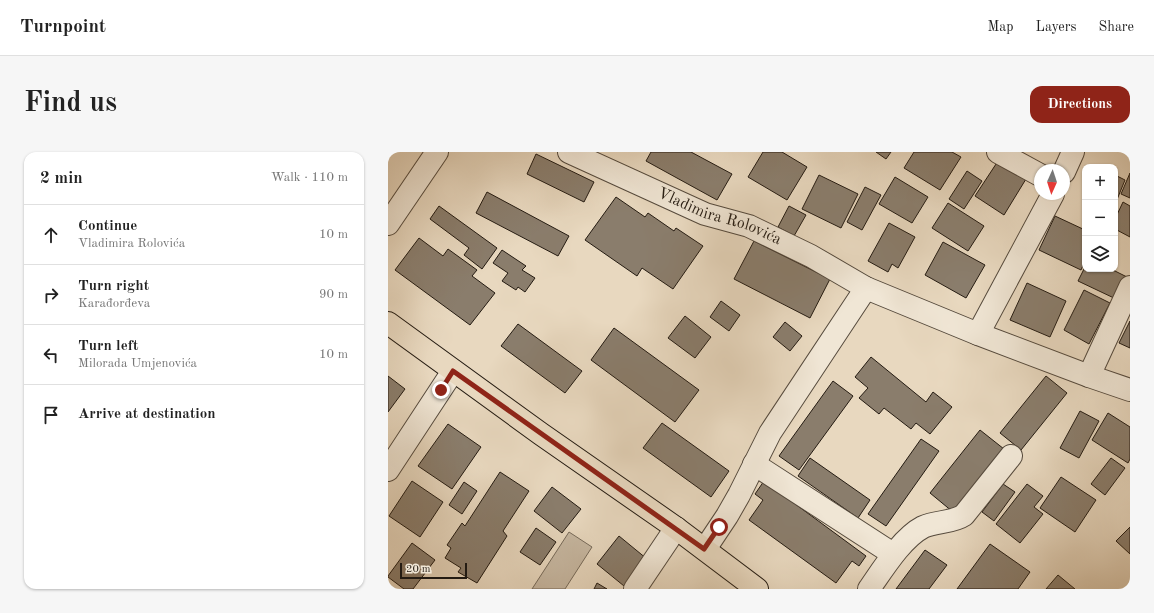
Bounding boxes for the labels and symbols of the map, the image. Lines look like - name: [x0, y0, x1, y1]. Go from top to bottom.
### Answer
- north arrow: [1034, 164, 1070, 200]
- street label: Vladimira Rolovića: [655, 185, 784, 248]
- route end: [432, 381, 450, 399]
- route start: [710, 518, 728, 536]
- scale bar: [400, 561, 467, 580]

